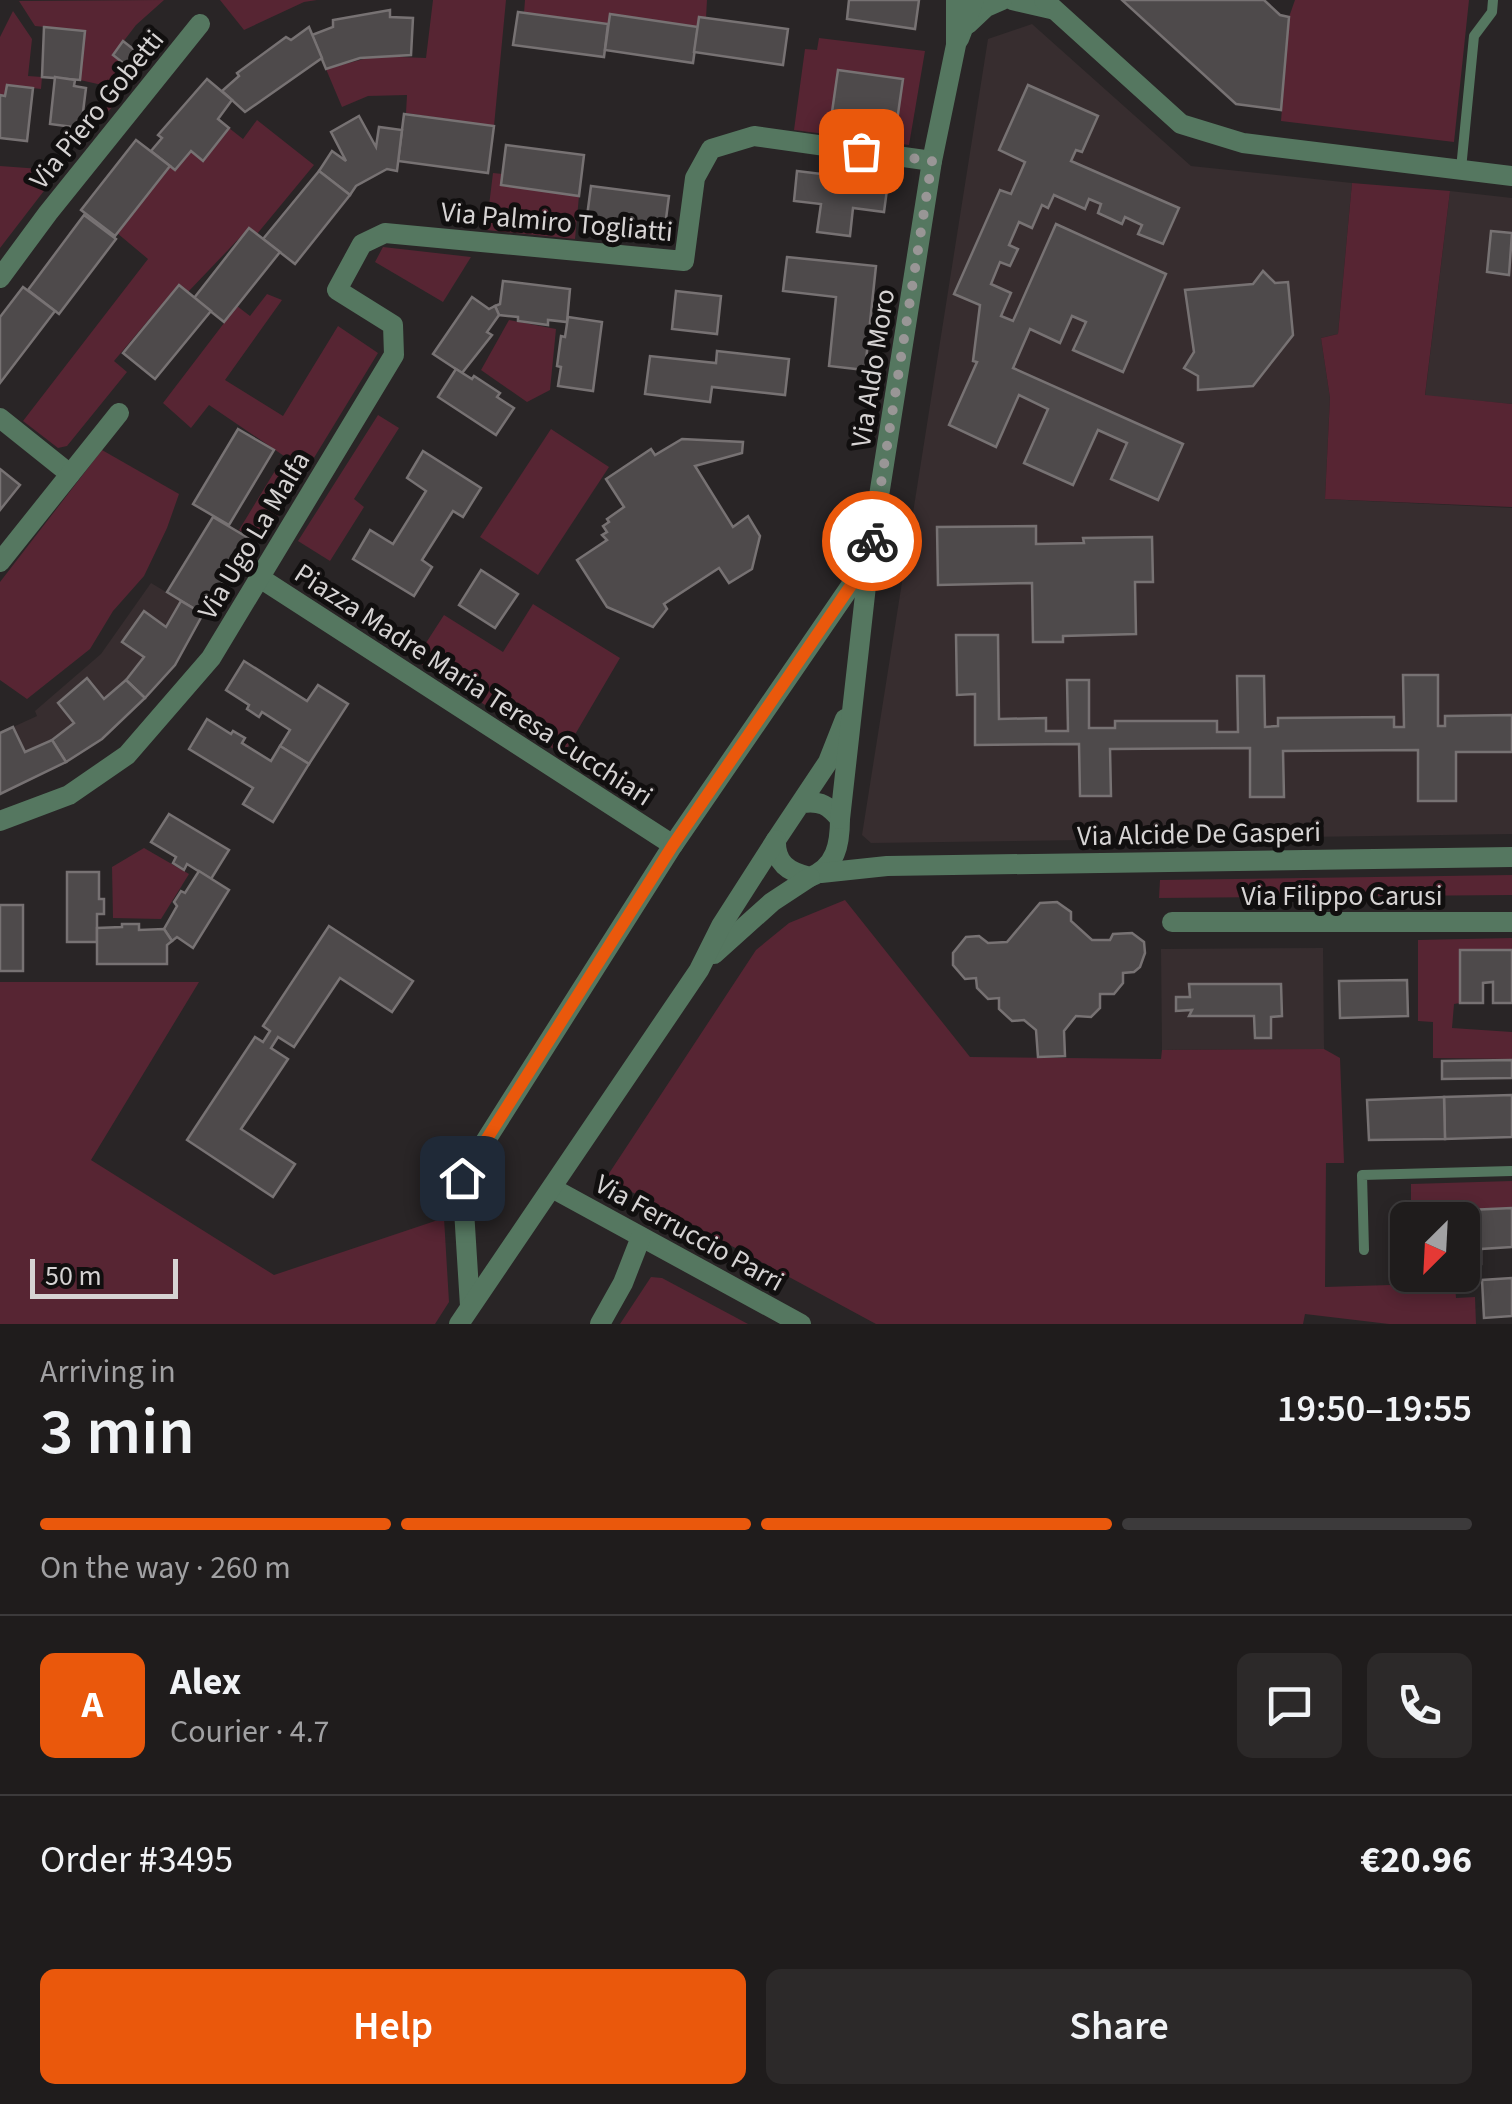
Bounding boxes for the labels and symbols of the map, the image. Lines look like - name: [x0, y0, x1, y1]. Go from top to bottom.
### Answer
- street label: Via Piero Gobetti: [20, 21, 174, 198]
- pin: [819, 109, 904, 194]
- street label: Via Palmiro Togliatti: [439, 192, 675, 252]
- street label: Via Aldo Moro: [841, 286, 905, 450]
- street label: Via Ugo La Malfa: [188, 444, 320, 627]
- courier: [822, 491, 922, 591]
- street label: Piazza Madre Maria Teresa Cucchiari: [286, 554, 660, 816]
- street label: Via Alcide De Gasperi: [1077, 812, 1321, 856]
- street label: Via Filippo Carusi: [1241, 876, 1443, 916]
- pin: [420, 1136, 505, 1221]
- street label: Via Ferruccio Parri: [588, 1164, 791, 1301]
- north arrow: [1390, 1202, 1480, 1292]
- scale bar: [30, 1254, 178, 1298]

